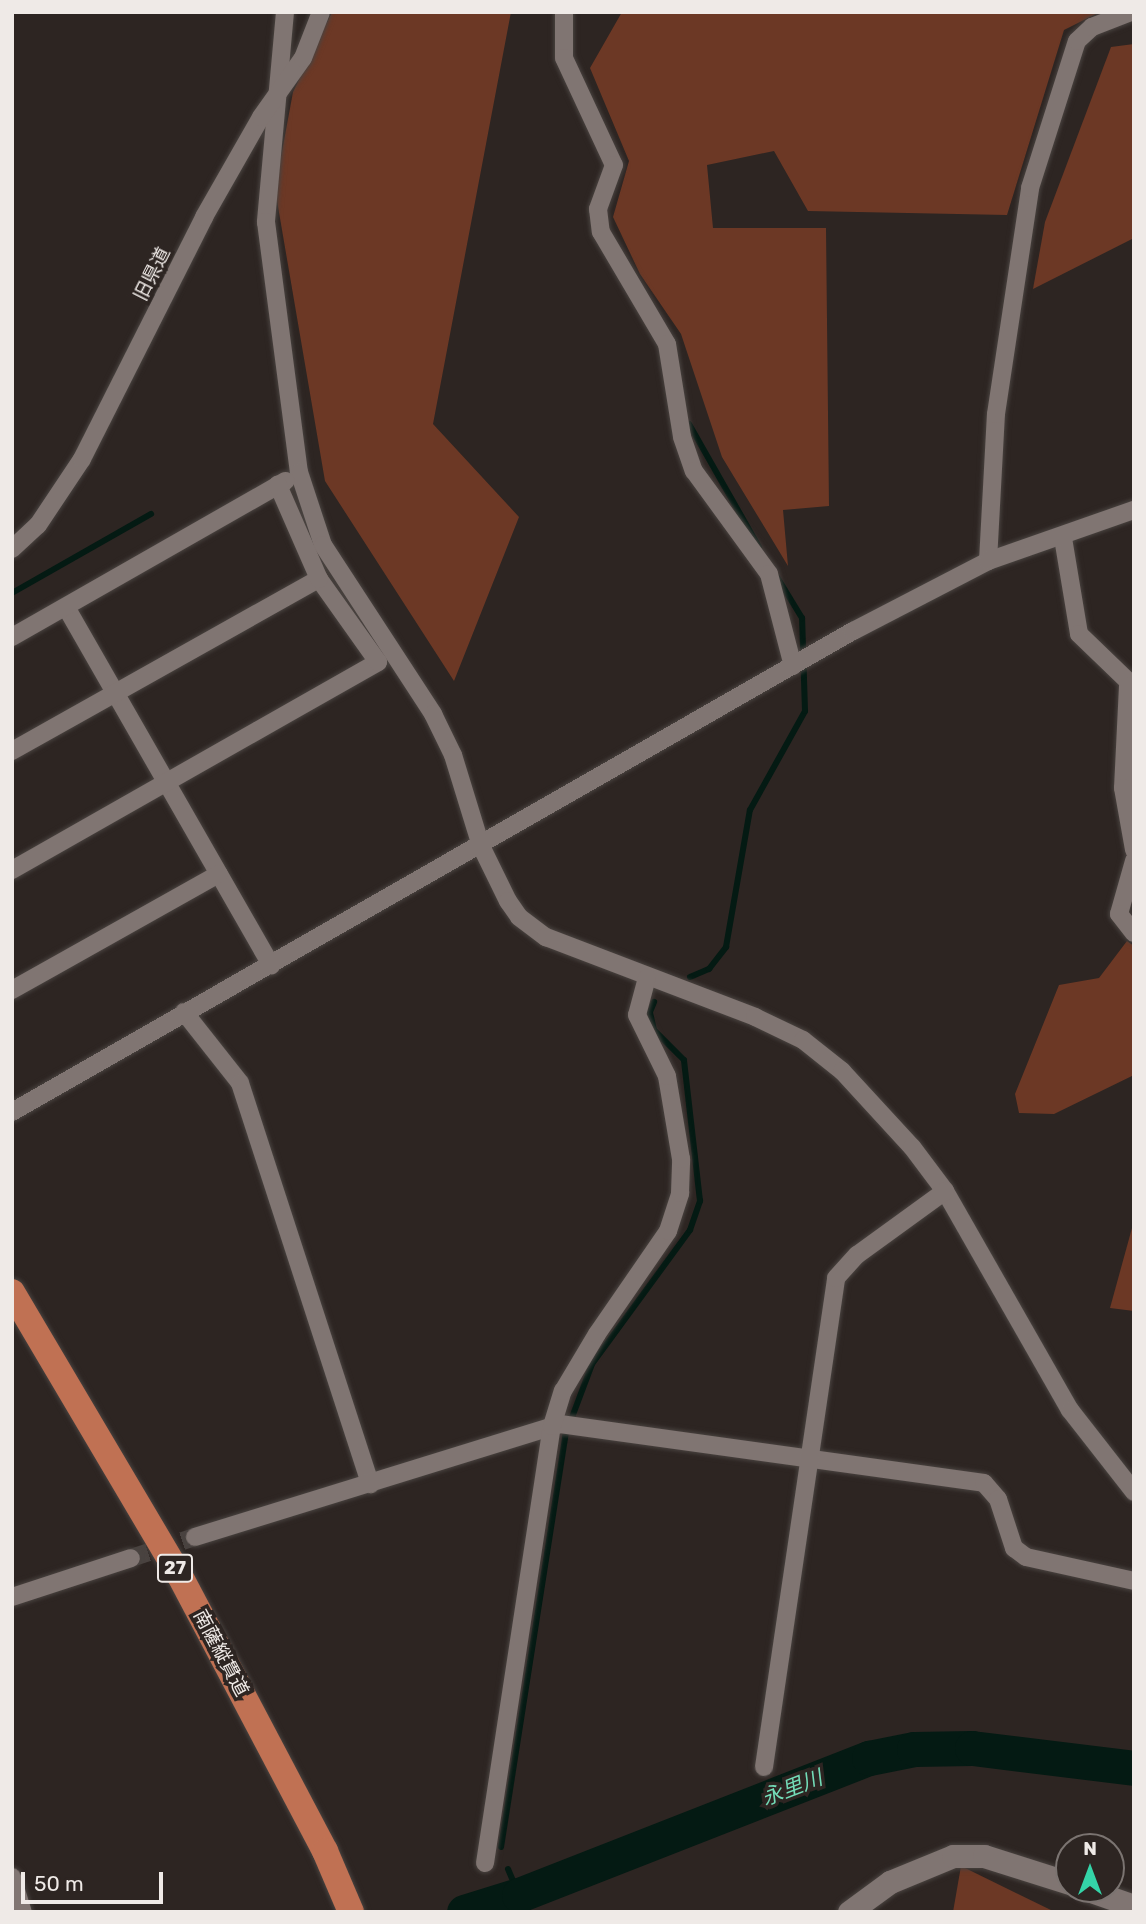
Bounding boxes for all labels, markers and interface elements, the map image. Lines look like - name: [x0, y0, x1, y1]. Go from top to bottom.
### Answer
- street label: 旧県道: [129, 243, 175, 305]
- road number: 27: [156, 1554, 194, 1582]
- street label: 南薩縦貫道: [189, 1606, 253, 1700]
- water label: 永里川: [758, 1765, 826, 1811]
- north arrow: [1055, 1833, 1125, 1903]
- text: N: [1083, 1837, 1097, 1860]
- scale bar: [24, 1857, 166, 1901]
- text: 50 m: [34, 1871, 84, 1896]

